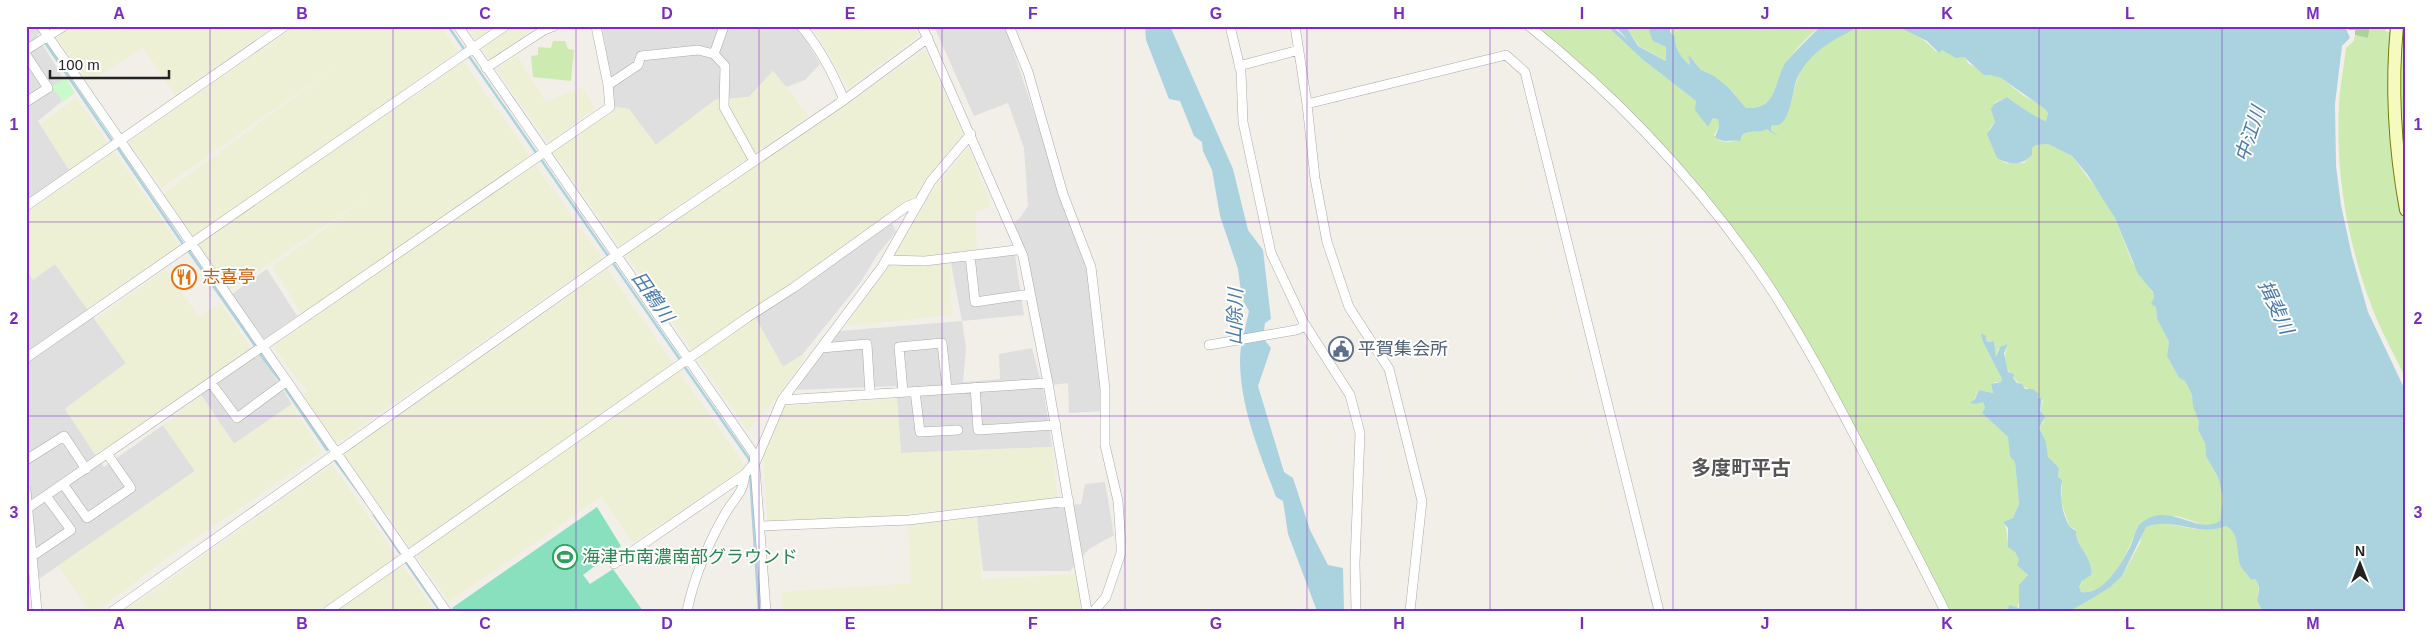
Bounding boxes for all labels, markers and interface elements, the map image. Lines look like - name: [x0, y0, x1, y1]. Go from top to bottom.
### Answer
- text: A: [113, 5, 125, 22]
- text: B: [296, 5, 308, 22]
- text: C: [479, 5, 491, 22]
- text: D: [661, 5, 673, 22]
- text: E: [845, 5, 856, 22]
- text: F: [1028, 5, 1038, 22]
- text: G: [1210, 5, 1222, 22]
- text: H: [1393, 5, 1405, 22]
- text: I: [1580, 5, 1584, 22]
- text: J: [1761, 5, 1769, 22]
- text: K: [1941, 5, 1953, 22]
- text: L: [2125, 5, 2135, 22]
- text: M: [2306, 5, 2320, 22]
- scale bar: [50, 48, 169, 80]
- text: 100 m: [58, 56, 100, 73]
- water label: 中江川: [2231, 102, 2269, 164]
- text: 1: [10, 116, 19, 133]
- text: 1: [2414, 116, 2423, 133]
- restaurant icon: 志喜亭: [171, 264, 197, 290]
- place label: 志喜亭: [202, 267, 256, 287]
- water label: 田鶴川: [628, 268, 679, 328]
- water label: 揖斐川: [2254, 277, 2298, 339]
- water label: 山除川: [1224, 286, 1246, 346]
- text: 2: [10, 310, 19, 327]
- text: 2: [2414, 310, 2423, 327]
- public building icon: 平賀集会所: [1328, 336, 1354, 362]
- place label: 平賀集会所: [1358, 339, 1448, 359]
- district label: 多度町平古: [1691, 457, 1791, 479]
- text: 3: [10, 504, 19, 521]
- text: 3: [2414, 504, 2423, 521]
- north arrow: [2334, 540, 2384, 590]
- text: N: [2355, 543, 2365, 559]
- sports icon: 海津市南濃南部グラウンド: [552, 544, 578, 570]
- place label: 海津市南濃南部グラウンド: [582, 547, 798, 567]
- text: A: [113, 615, 125, 632]
- text: B: [296, 615, 308, 632]
- text: C: [479, 615, 491, 632]
- text: D: [661, 615, 673, 632]
- text: E: [845, 615, 856, 632]
- text: F: [1028, 615, 1038, 632]
- text: G: [1210, 615, 1222, 632]
- text: H: [1393, 615, 1405, 632]
- text: I: [1580, 615, 1584, 632]
- text: J: [1761, 615, 1769, 632]
- text: K: [1941, 615, 1953, 632]
- text: L: [2125, 615, 2135, 632]
- text: M: [2306, 615, 2320, 632]

